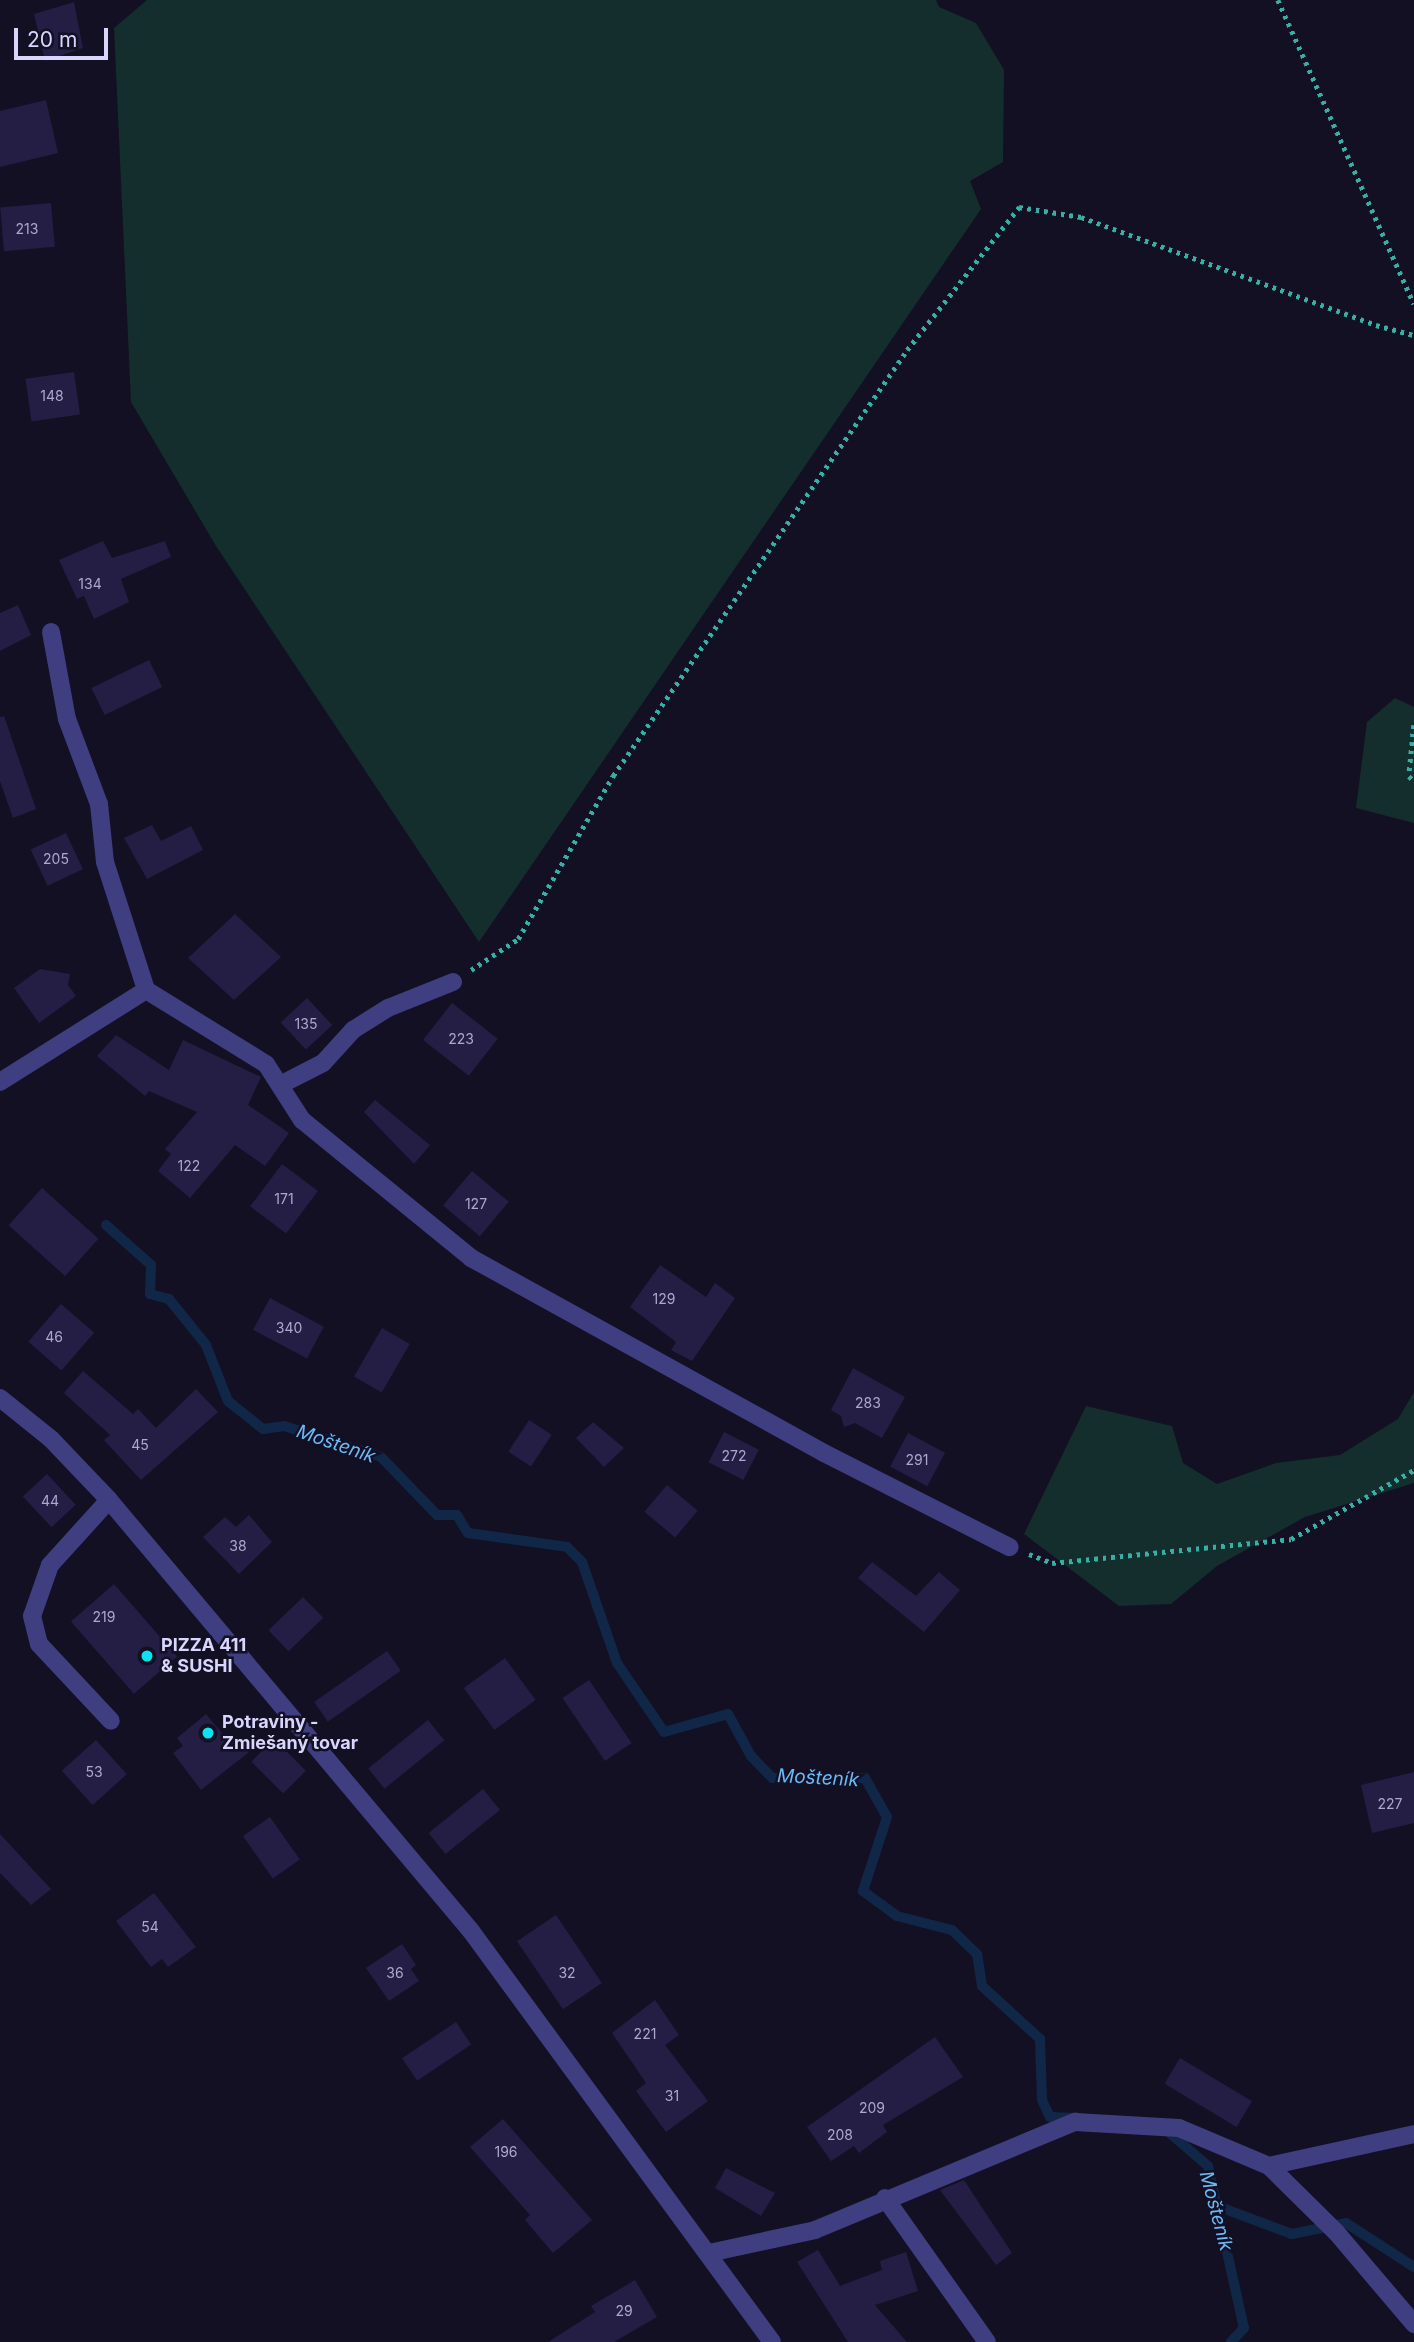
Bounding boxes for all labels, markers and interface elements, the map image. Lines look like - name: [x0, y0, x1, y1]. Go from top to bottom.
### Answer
- scale bar: [18, 14, 112, 58]
- text: 20 m: [27, 27, 77, 52]
- house number: 213: [16, 221, 38, 237]
- house number: 148: [40, 388, 64, 404]
- house number: 134: [78, 576, 102, 592]
- house number: 205: [43, 851, 69, 867]
- house number: 135: [295, 1016, 317, 1032]
- house number: 223: [448, 1031, 474, 1047]
- house number: 122: [178, 1158, 200, 1174]
- house number: 171: [274, 1191, 294, 1207]
- house number: 127: [465, 1196, 487, 1212]
- house number: 129: [653, 1291, 675, 1307]
- house number: 340: [276, 1320, 302, 1336]
- house number: 46: [45, 1329, 63, 1345]
- house number: 283: [855, 1395, 881, 1411]
- water label: Mošteník: [294, 1420, 378, 1468]
- house number: 45: [131, 1437, 149, 1453]
- house number: 272: [722, 1448, 746, 1464]
- house number: 291: [906, 1452, 928, 1468]
- house number: 44: [41, 1493, 59, 1509]
- house number: 38: [229, 1538, 247, 1554]
- house number: 219: [93, 1609, 115, 1625]
- place label: PIZZA 411 & SUSHI: [161, 1635, 246, 1678]
- marker: PIZZA 411 & SUSHI: [139, 1648, 155, 1664]
- place label: Potraviny - Zmiešaný tovar: [222, 1712, 358, 1754]
- marker: Potraviny - Zmiešaný tovar: [200, 1725, 216, 1741]
- house number: 53: [85, 1764, 103, 1780]
- water label: Mošteník: [777, 1764, 859, 1792]
- house number: 227: [1378, 1796, 1402, 1812]
- house number: 54: [141, 1919, 159, 1935]
- house number: 36: [386, 1965, 404, 1981]
- house number: 32: [558, 1965, 576, 1981]
- house number: 221: [634, 2026, 656, 2042]
- house number: 31: [665, 2088, 679, 2104]
- house number: 209: [859, 2100, 885, 2116]
- house number: 208: [827, 2127, 853, 2143]
- house number: 196: [494, 2144, 518, 2160]
- water label: Mošteník: [1194, 2169, 1238, 2253]
- house number: 29: [615, 2303, 633, 2319]

